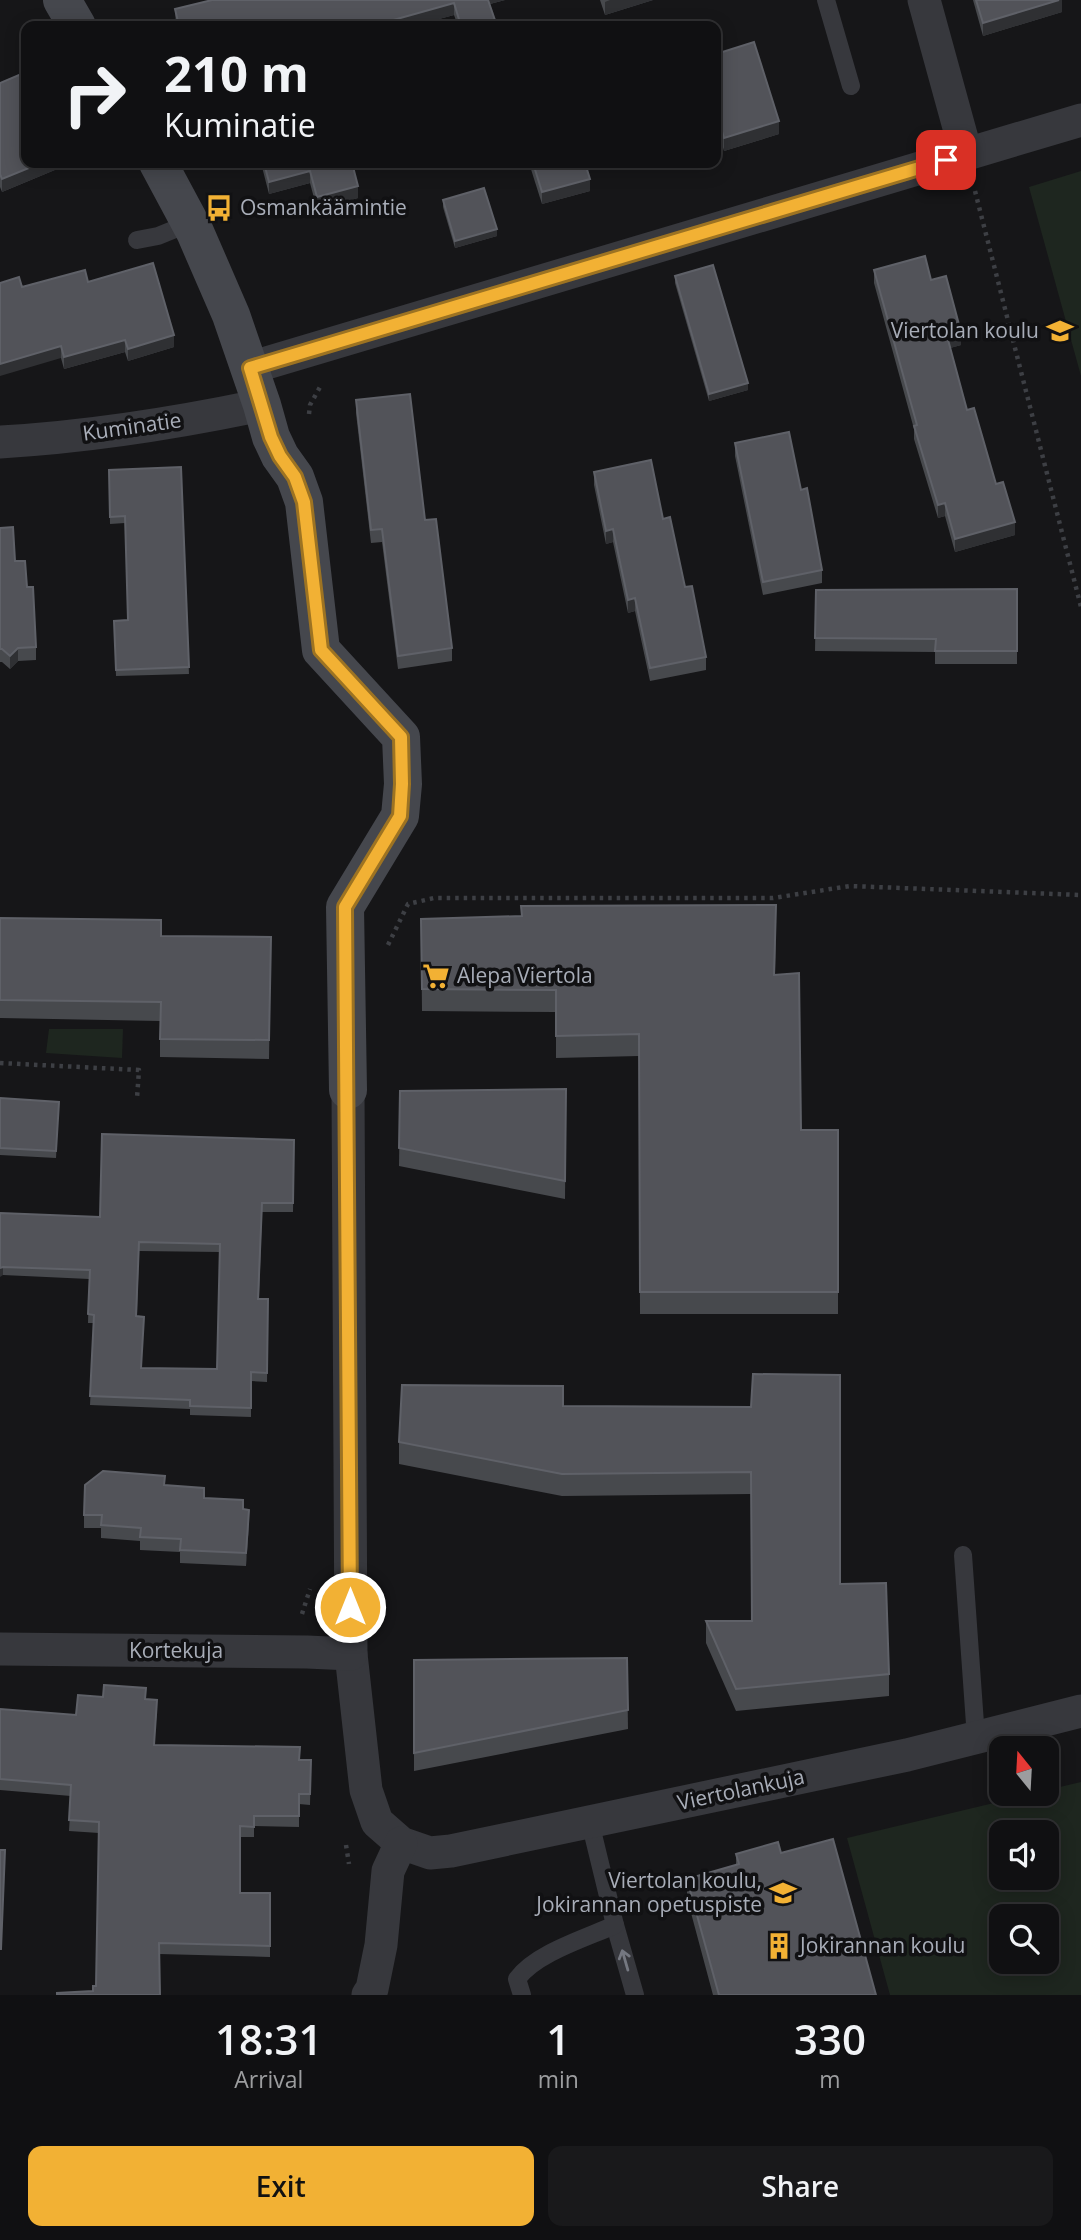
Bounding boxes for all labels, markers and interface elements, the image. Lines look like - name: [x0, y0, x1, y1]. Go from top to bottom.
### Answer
- text: 210 m: [164, 40, 309, 106]
- icon: right: [49, 49, 140, 140]
- text: Kuminatie: [164, 103, 316, 146]
- pin: [916, 130, 976, 190]
- icon: arrive: [927, 141, 965, 179]
- bus stop icon: Osmankäämintie: [204, 193, 234, 223]
- place label: Osmankäämintie: [240, 193, 407, 221]
- place label: Viertolan koulu: [891, 316, 1039, 344]
- school or university icon: Viertolan koulu: [1045, 316, 1075, 346]
- street label: Kuminatie: [81, 405, 183, 447]
- supermarket icon: Alepa Viertola: [421, 961, 451, 991]
- place label: Alepa Viertola: [457, 961, 593, 989]
- position arrow: [313, 1570, 387, 1644]
- street label: Kortekuja: [129, 1636, 223, 1664]
- north arrow: [989, 1736, 1059, 1806]
- map controls: [989, 1736, 1059, 1974]
- street label: Viertolankuja: [675, 1762, 807, 1816]
- button: sound: [989, 1820, 1059, 1890]
- place label: Viertolan koulu, Jokirannan opetuspiste: [534, 1866, 762, 1918]
- school or university icon: Viertolan koulu, Jokirannan opetuspiste: [768, 1878, 798, 1908]
- button: search: [989, 1904, 1059, 1974]
- building icon: Jokirannan koulu: [764, 1931, 794, 1961]
- place label: Jokirannan koulu: [798, 1931, 965, 1959]
- one-way arrow: [618, 1949, 631, 1972]
- text: 18:31: [215, 2010, 323, 2067]
- text: 1: [546, 2010, 570, 2067]
- text: 330: [794, 2010, 866, 2067]
- text: Arrival: [234, 2063, 303, 2095]
- text: min: [538, 2063, 579, 2095]
- text: m: [819, 2063, 841, 2095]
- button: Exit: [28, 2146, 534, 2226]
- button: Share: [548, 2146, 1053, 2226]

